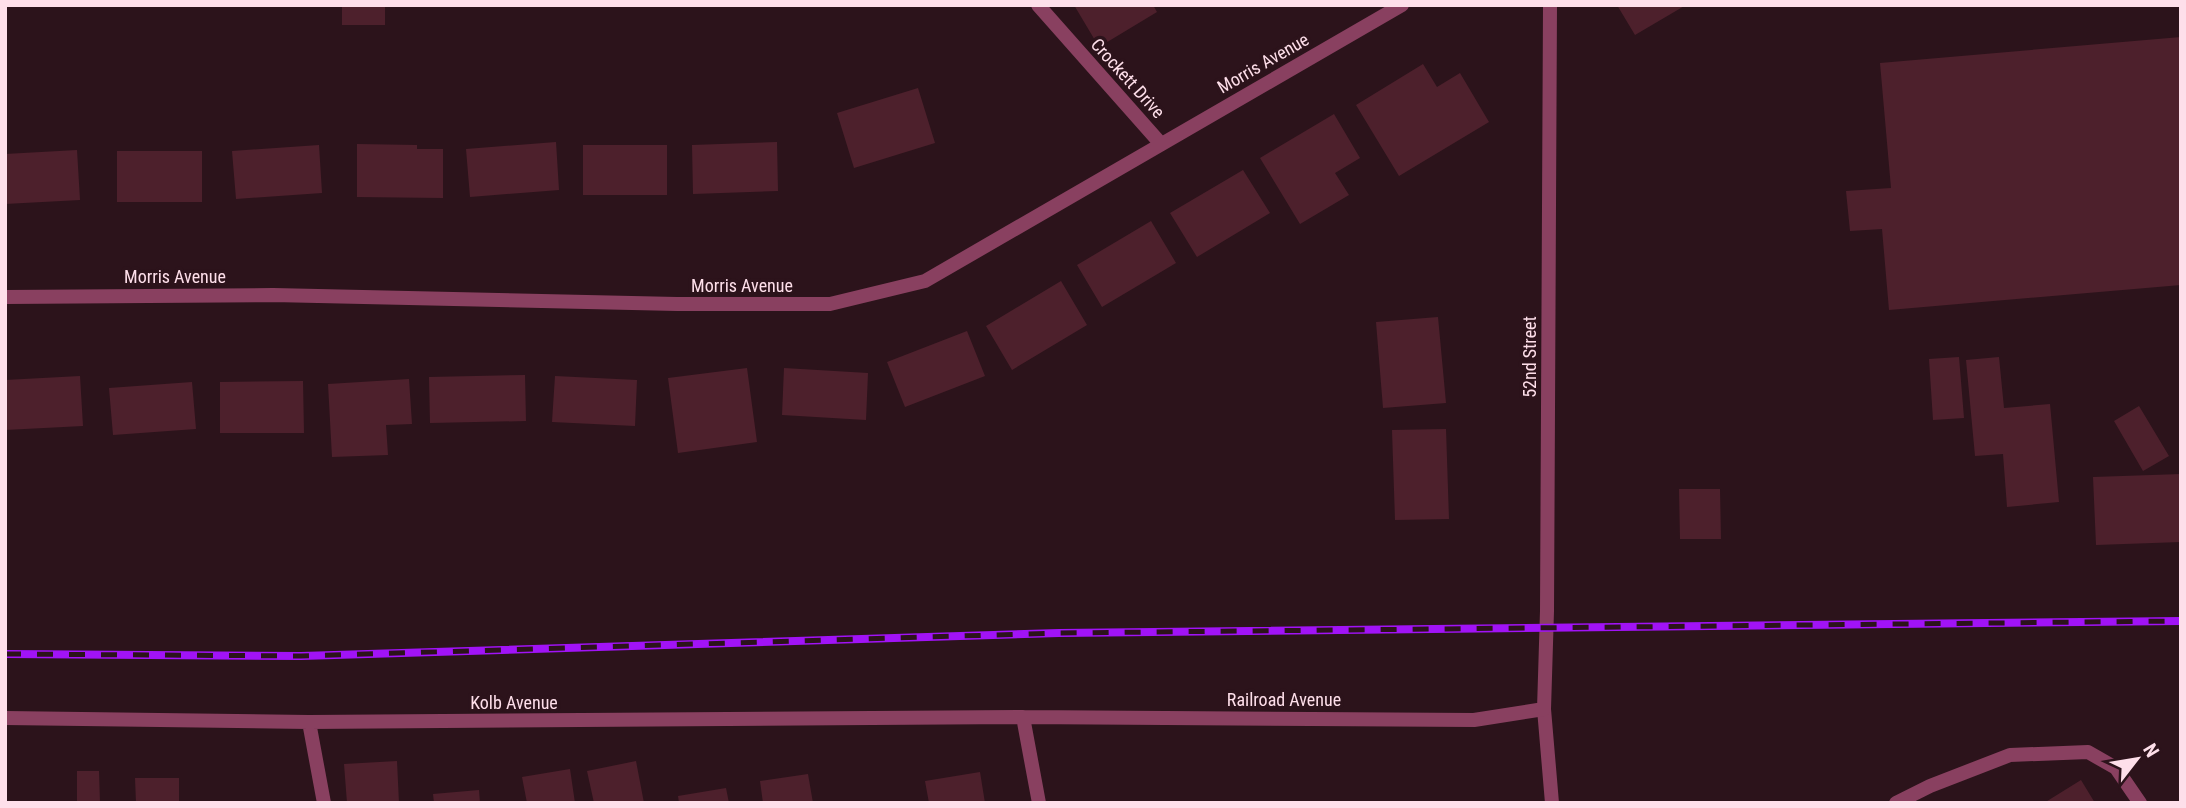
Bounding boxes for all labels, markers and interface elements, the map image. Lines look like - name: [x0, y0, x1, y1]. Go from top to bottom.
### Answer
- street label: Morris Avenue: [1214, 28, 1312, 98]
- street label: Crockett Drive: [1087, 34, 1169, 122]
- street label: Morris Avenue: [124, 266, 226, 287]
- street label: Morris Avenue: [691, 275, 793, 296]
- street label: 52nd Street: [1519, 316, 1540, 398]
- street label: Railroad Avenue: [1227, 689, 1341, 710]
- street label: Kolb Avenue: [470, 692, 558, 713]
- north arrow: [2102, 724, 2172, 794]
- text: N: [2138, 740, 2164, 761]

